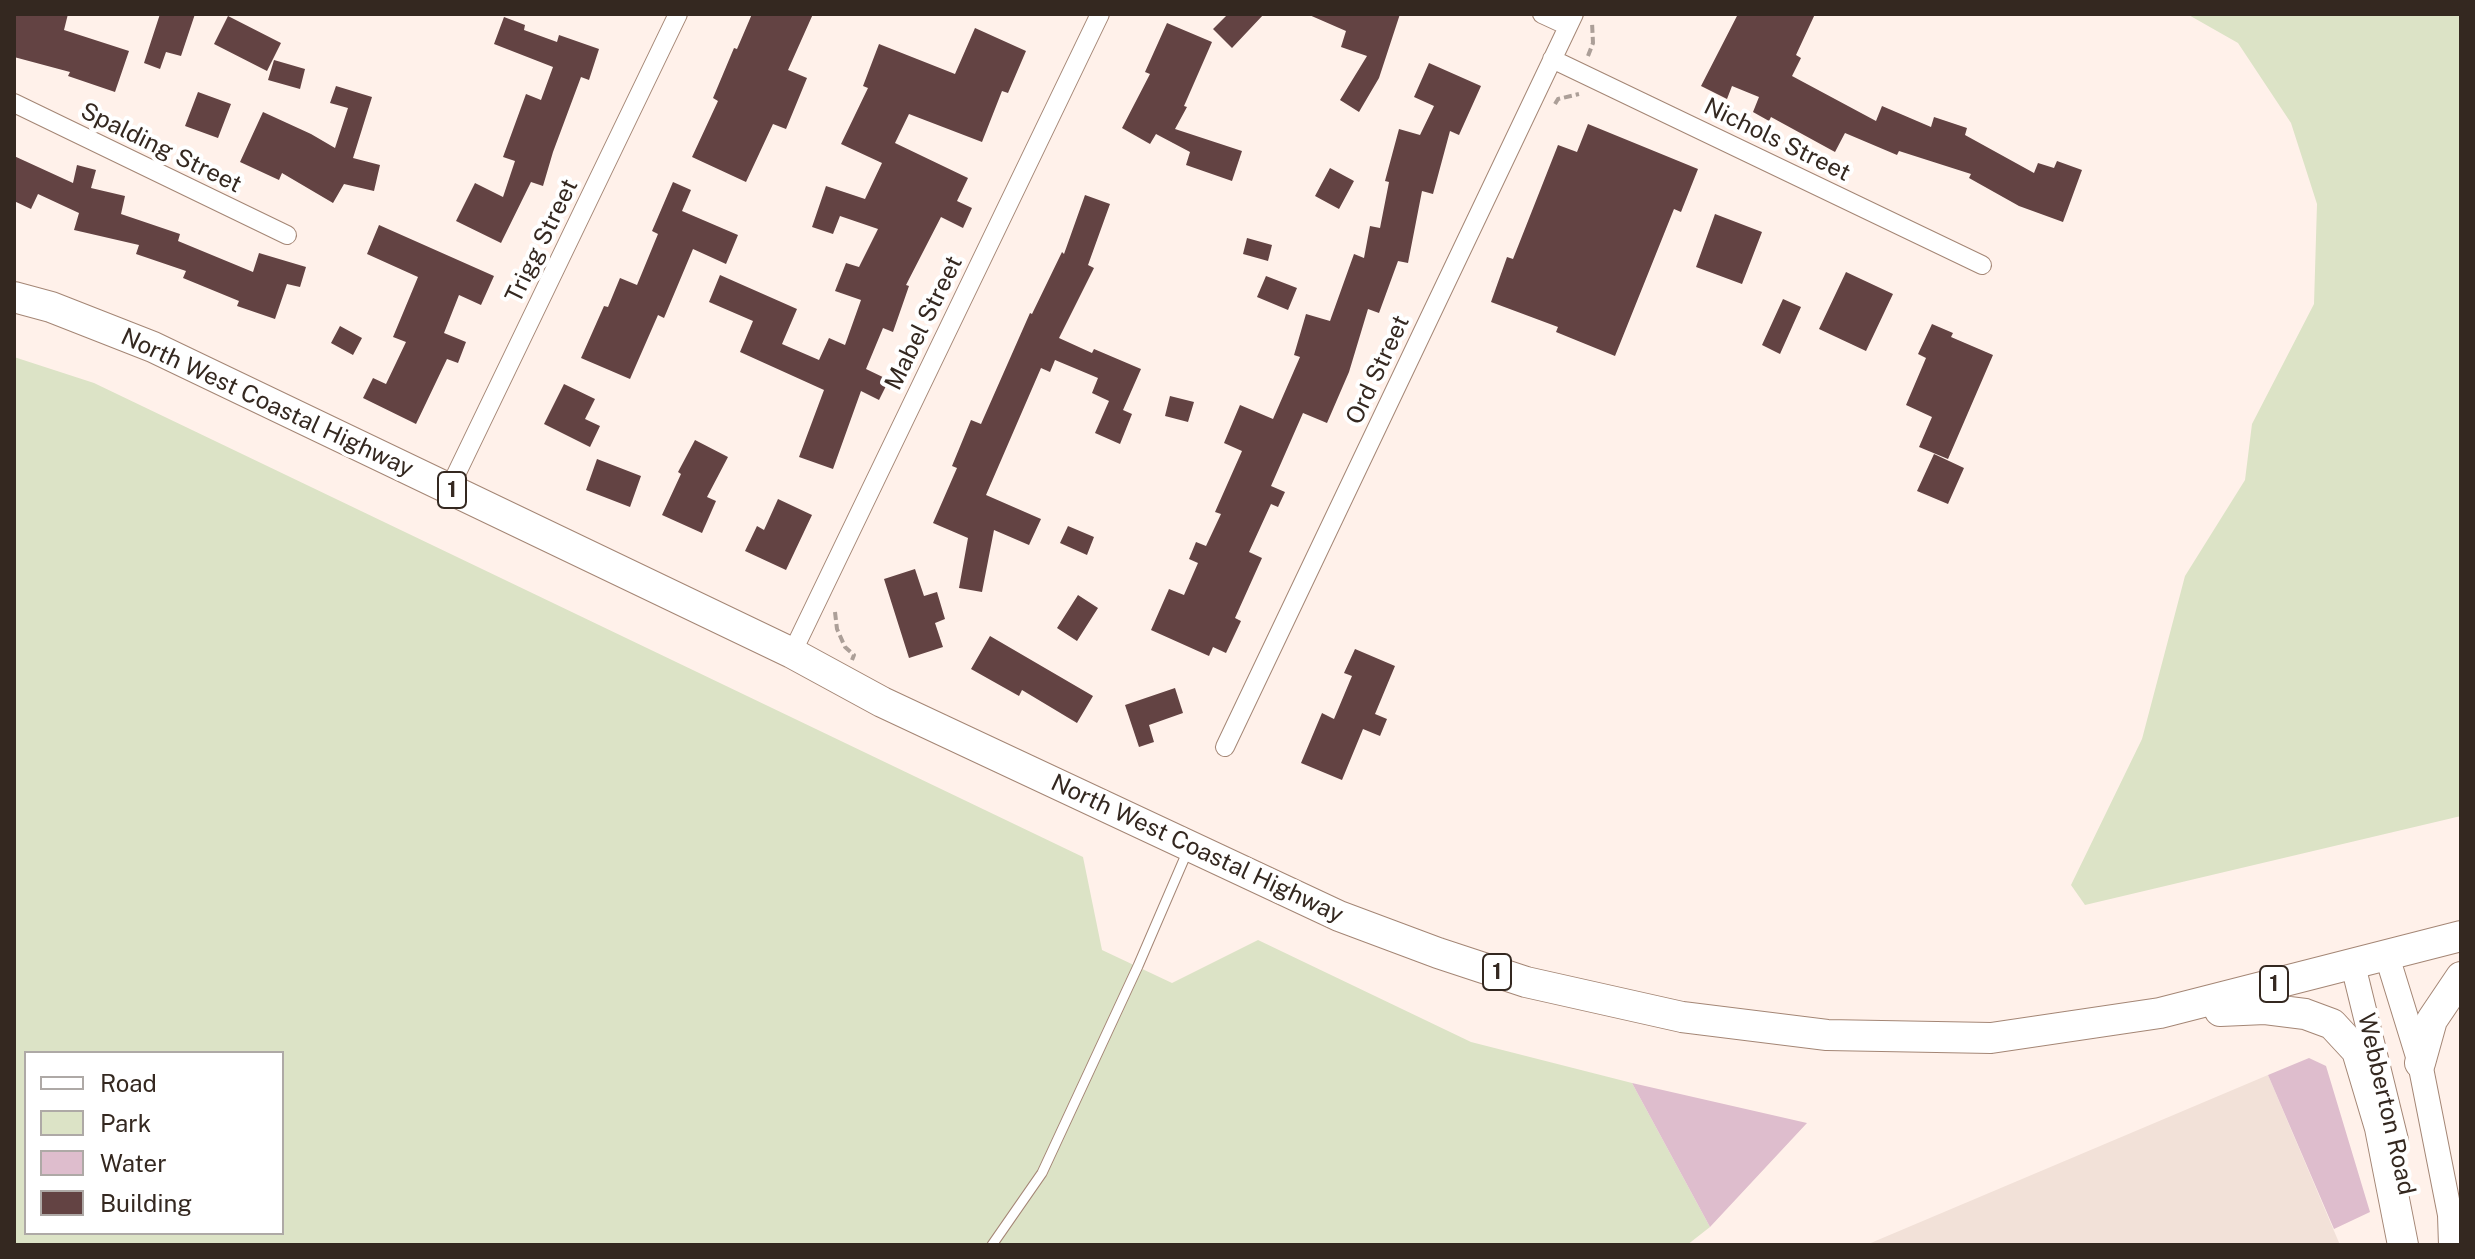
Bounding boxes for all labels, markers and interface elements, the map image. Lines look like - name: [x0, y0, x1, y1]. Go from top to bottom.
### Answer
- street label: Nichols Street: [1699, 92, 1855, 188]
- street label: Spalding Street: [76, 97, 246, 199]
- street label: Trigg Street: [500, 174, 584, 308]
- street label: Mabel Street: [879, 251, 969, 395]
- street label: Ord Street: [1340, 311, 1416, 429]
- street label: North West Coastal Highway: [116, 322, 418, 484]
- road number: 1: [438, 472, 466, 508]
- street label: North West Coastal Highway: [1046, 768, 1348, 930]
- road number: 1: [1483, 954, 1511, 990]
- road number: 1: [2260, 966, 2288, 1002]
- street label: Webberton Road: [2351, 1010, 2421, 1198]
- legend: [24, 1051, 284, 1235]
- text: Road: [100, 1069, 157, 1097]
- text: Park: [100, 1109, 151, 1137]
- text: Water: [100, 1149, 167, 1177]
- text: Building: [100, 1189, 192, 1217]

